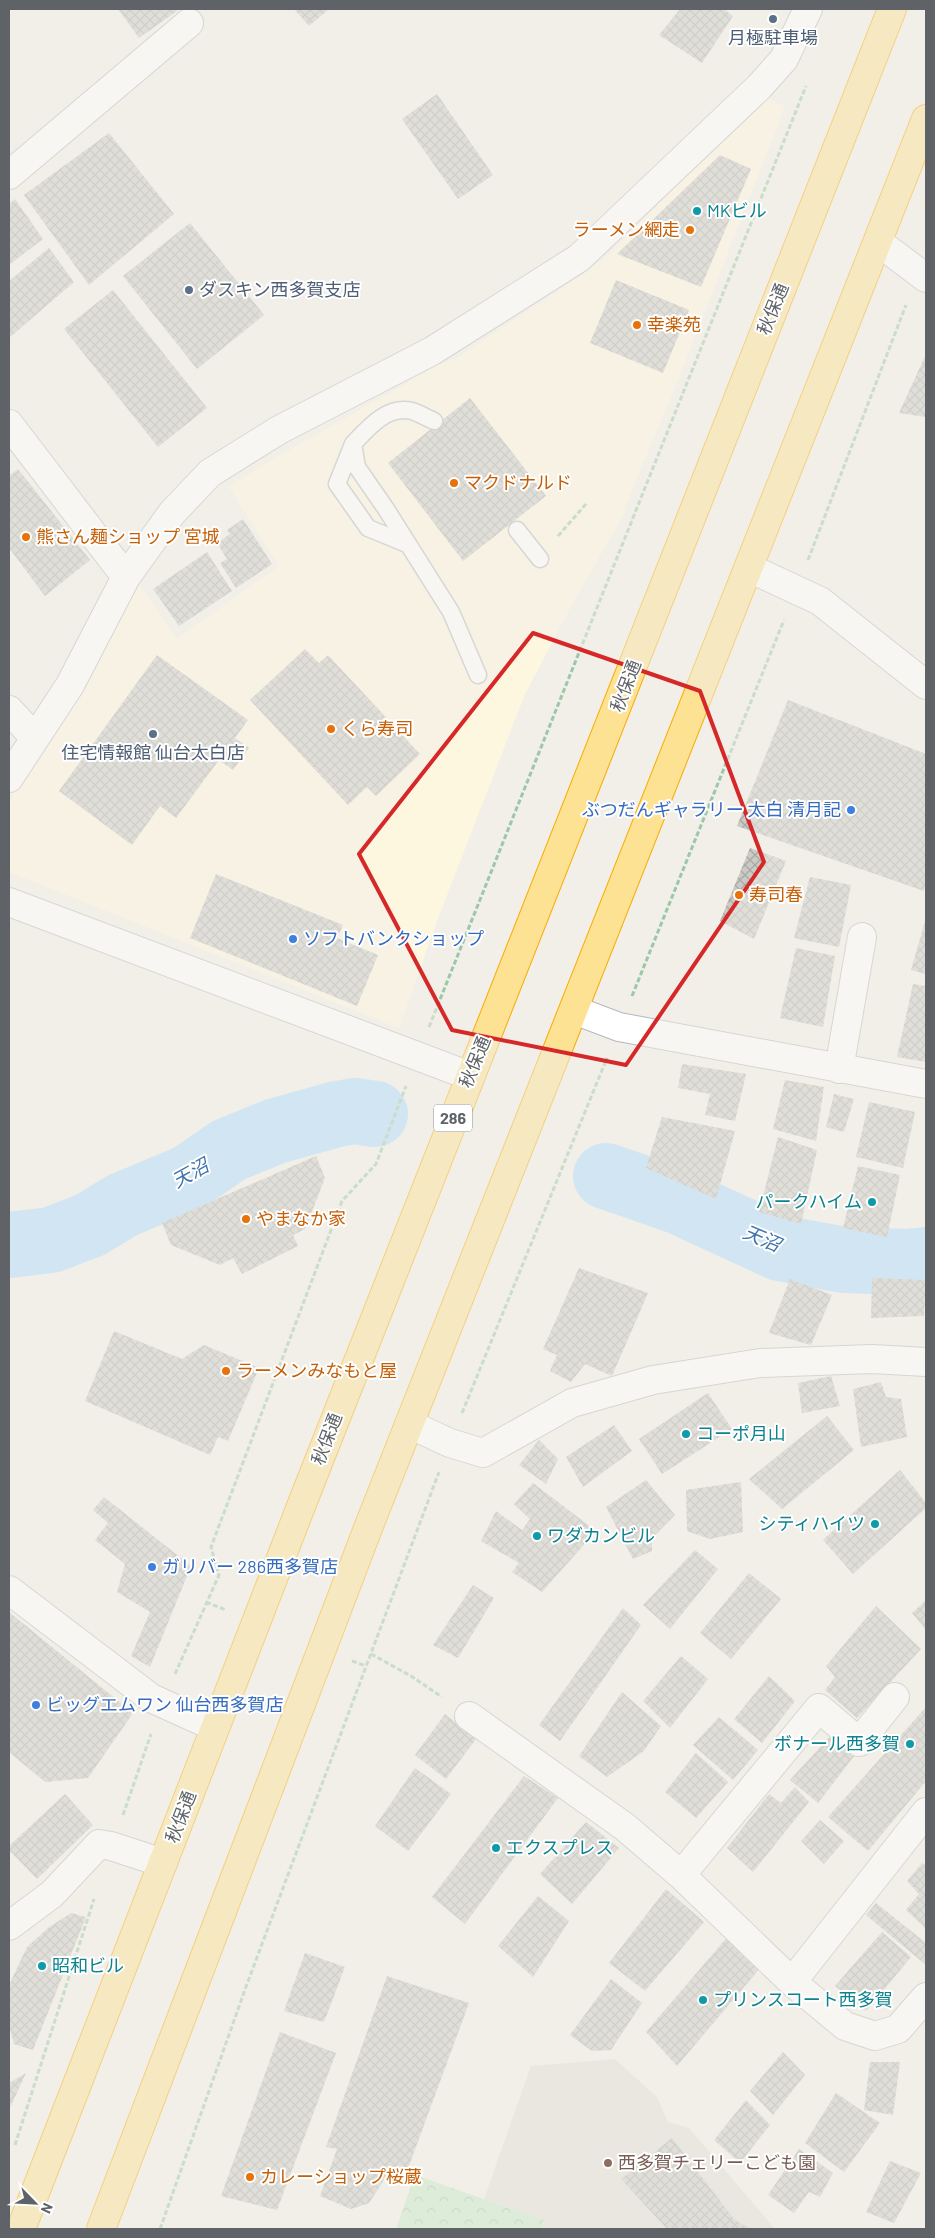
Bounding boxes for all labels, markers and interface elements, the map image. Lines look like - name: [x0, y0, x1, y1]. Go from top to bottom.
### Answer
- marker: 月極駐車場: [767, 13, 779, 25]
- place label: 月極駐車場: [728, 26, 818, 48]
- place label: MKビル: [707, 199, 767, 221]
- marker: MKビル: [691, 205, 703, 217]
- place label: ラーメン網走: [573, 218, 680, 240]
- marker: ラーメン網走: [684, 224, 696, 236]
- place label: ダスキン西多賀支店: [199, 278, 360, 300]
- street label: 秋保通: [752, 279, 792, 338]
- marker: ダスキン西多賀支店: [183, 284, 195, 296]
- place label: 幸楽苑: [647, 313, 701, 335]
- marker: 幸楽苑: [631, 319, 643, 331]
- place label: マクドナルド: [464, 471, 572, 493]
- marker: マクドナルド: [448, 477, 460, 489]
- place label: 熊さん麺ショップ 宮城: [36, 525, 220, 547]
- marker: 熊さん麺ショップ 宮城: [20, 531, 32, 543]
- street label: 秋保通: [605, 656, 645, 715]
- place label: くら寿司: [341, 717, 413, 739]
- marker: くら寿司: [325, 723, 337, 735]
- marker: 住宅情報館 仙台太白店: [147, 728, 159, 740]
- place label: 住宅情報館 仙台太白店: [61, 741, 245, 763]
- place label: ぶつだんギャラリー 太白 清月記: [582, 798, 841, 820]
- marker: ぶつだんギャラリー 太白 清月記: [845, 804, 857, 816]
- place label: 寿司春: [749, 883, 803, 905]
- marker: 寿司春: [733, 889, 745, 901]
- place label: ソフトバンクショップ: [303, 927, 484, 949]
- marker: ソフトバンクショップ: [287, 933, 299, 945]
- street label: 秋保通: [454, 1032, 494, 1091]
- road number: 286: [434, 1104, 472, 1132]
- water label: 天沼: [168, 1152, 215, 1192]
- place label: パークハイム: [756, 1190, 862, 1212]
- marker: パークハイム: [866, 1196, 878, 1208]
- place label: やまなか家: [256, 1207, 346, 1229]
- marker: やまなか家: [240, 1213, 252, 1225]
- water label: 天沼: [740, 1220, 787, 1257]
- place label: ラーメンみなもと屋: [236, 1359, 397, 1381]
- marker: ラーメンみなもと屋: [220, 1365, 232, 1377]
- street label: 秋保通: [306, 1409, 346, 1468]
- place label: コーポ月山: [696, 1422, 786, 1444]
- marker: コーポ月山: [680, 1428, 692, 1440]
- place label: シティハイツ: [758, 1512, 865, 1534]
- marker: シティハイツ: [869, 1518, 881, 1530]
- place label: ワダカンビル: [547, 1524, 655, 1546]
- marker: ワダカンビル: [531, 1530, 543, 1542]
- place label: ガリバー 286西多賀店: [162, 1555, 338, 1577]
- marker: ガリバー 286西多賀店: [146, 1561, 158, 1573]
- place label: ビッグエムワン 仙台西多賀店: [46, 1693, 284, 1715]
- marker: ビッグエムワン 仙台西多賀店: [30, 1699, 42, 1711]
- place label: ボナール西多賀: [774, 1732, 900, 1754]
- marker: ボナール西多賀: [904, 1738, 916, 1750]
- street label: 秋保通: [160, 1787, 200, 1846]
- place label: エクスプレス: [506, 1836, 613, 1858]
- marker: エクスプレス: [490, 1842, 502, 1854]
- place label: 昭和ビル: [52, 1954, 124, 1976]
- marker: 昭和ビル: [36, 1960, 48, 1972]
- place label: プリンスコート西多賀: [713, 1988, 893, 2010]
- marker: プリンスコート西多賀: [697, 1994, 709, 2006]
- place label: 西多賀チェリーこども園: [618, 2151, 816, 2173]
- marker: 西多賀チェリーこども園: [602, 2157, 614, 2169]
- place label: カレーショップ桜蔵: [260, 2165, 422, 2187]
- marker: カレーショップ桜蔵: [244, 2171, 256, 2183]
- north arrow: [10, 2178, 60, 2228]
- text: N: [38, 2201, 57, 2216]

